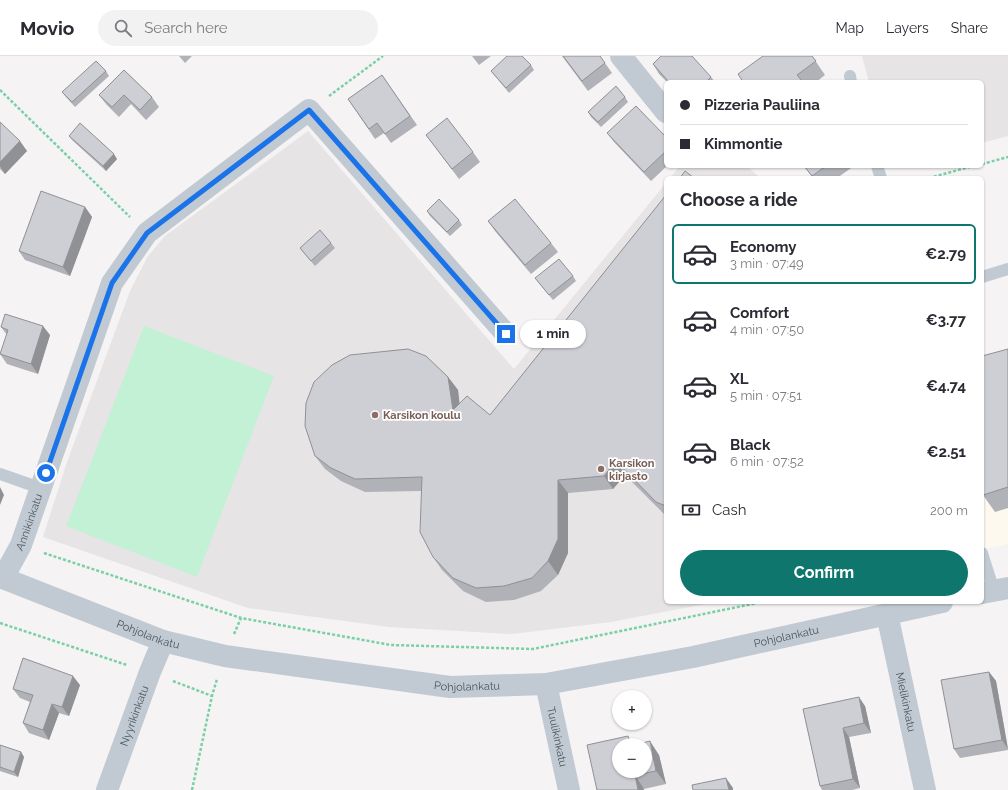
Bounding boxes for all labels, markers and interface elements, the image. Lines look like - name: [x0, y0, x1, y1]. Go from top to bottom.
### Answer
- search box: [98, 10, 378, 46]
- text: Movio: [20, 17, 74, 39]
- icon: search: [112, 17, 134, 39]
- text: Search here: [144, 19, 228, 37]
- text: Map: [836, 20, 864, 36]
- text: Layers: [886, 20, 929, 36]
- text: Share: [951, 20, 988, 36]
- text: Pizzeria Pauliina: [704, 96, 820, 114]
- text: Kimmontie: [704, 135, 782, 153]
- text: Choose a ride: [680, 189, 798, 210]
- icon: car: [682, 236, 718, 272]
- text: Economy: [730, 238, 797, 256]
- text: €2.79: [925, 245, 966, 263]
- text: 3 min · 07:49: [730, 256, 804, 271]
- icon: car: [682, 302, 718, 338]
- text: Comfort: [730, 304, 789, 322]
- text: €3.77: [926, 311, 966, 329]
- callout: 1 min: [520, 320, 586, 348]
- text: 4 min · 07:50: [730, 322, 804, 337]
- route end: [497, 325, 515, 343]
- text: 1 min: [537, 326, 569, 341]
- icon: car: [682, 368, 718, 404]
- text: XL: [730, 370, 748, 388]
- text: €4.74: [926, 377, 966, 395]
- text: 5 min · 07:51: [730, 388, 802, 403]
- place label: Karsikon koulu: [383, 409, 461, 422]
- marker: Karsikon koulu: [370, 410, 380, 420]
- icon: car: [682, 434, 718, 470]
- text: Black: [730, 436, 770, 454]
- text: €2.51: [926, 443, 966, 461]
- text: 6 min · 07:52: [730, 454, 804, 469]
- place label: Karsikon kirjasto: [609, 457, 655, 483]
- route start: [37, 464, 55, 482]
- marker: Karsikon kirjasto: [596, 464, 606, 474]
- street label: Annikinkatu: [13, 492, 45, 553]
- icon: cash: [680, 499, 702, 521]
- text: Cash: [712, 501, 746, 519]
- text: 200 m: [930, 503, 968, 518]
- button: Confirm: [680, 550, 968, 596]
- street label: Pohjolankatu: [115, 617, 181, 651]
- street label: Pohjolankatu: [753, 623, 820, 650]
- street label: Mielikinkatu: [893, 671, 919, 733]
- street label: Pohjolankatu: [433, 678, 500, 694]
- street label: Nyyrikinkatu: [117, 684, 151, 748]
- map controls: [612, 690, 652, 778]
- button: +: [612, 690, 652, 730]
- street label: Tuulikinkatu: [545, 706, 570, 768]
- button: −: [612, 738, 652, 778]

